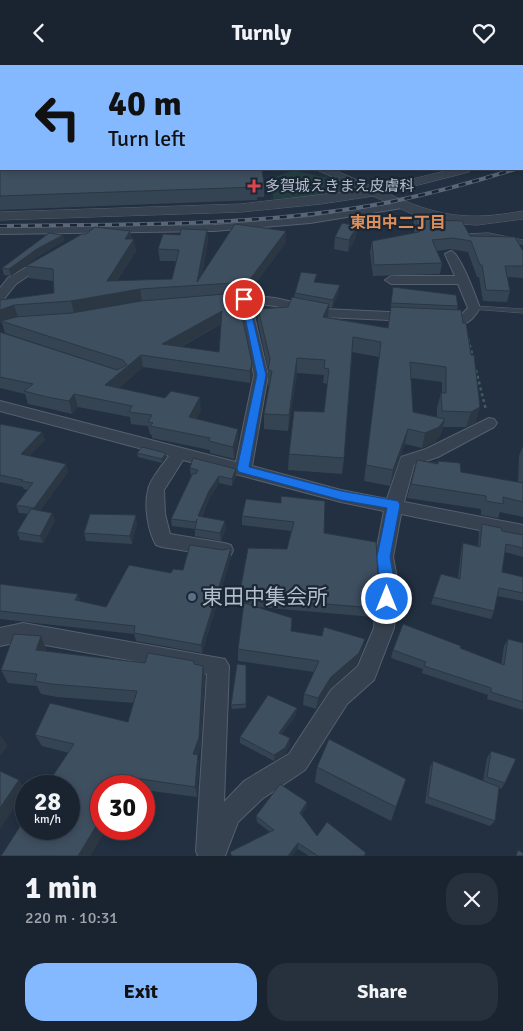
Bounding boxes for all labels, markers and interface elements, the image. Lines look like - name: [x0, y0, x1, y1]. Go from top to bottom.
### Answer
- icon: back: [25, 19, 53, 47]
- text: Turnly: [232, 19, 291, 46]
- icon: heart: [470, 19, 498, 47]
- text: 40 m: [108, 82, 182, 125]
- icon: left: [25, 85, 90, 150]
- text: Turn left: [108, 125, 186, 152]
- place label: 多賀城えきまえ皮膚科: [265, 177, 415, 195]
- marker: 多賀城えきまえ皮膚科: [247, 179, 261, 193]
- district label: 東田中二丁目: [350, 213, 446, 233]
- pin: [223, 278, 265, 320]
- icon: arrive: [230, 285, 258, 313]
- position arrow: [360, 572, 412, 624]
- place label: 東田中集会所: [202, 584, 328, 610]
- marker: 東田中集会所: [186, 591, 198, 603]
- speed limit sign: 30: [90, 775, 155, 840]
- text: 28: [34, 786, 61, 817]
- text: km/h: [34, 812, 61, 827]
- text: 1 min: [25, 870, 97, 907]
- button: close: [446, 873, 498, 925]
- text: 220 m · 10:31: [25, 908, 118, 928]
- button: Exit: [25, 963, 257, 1021]
- button: Share: [267, 963, 498, 1021]

